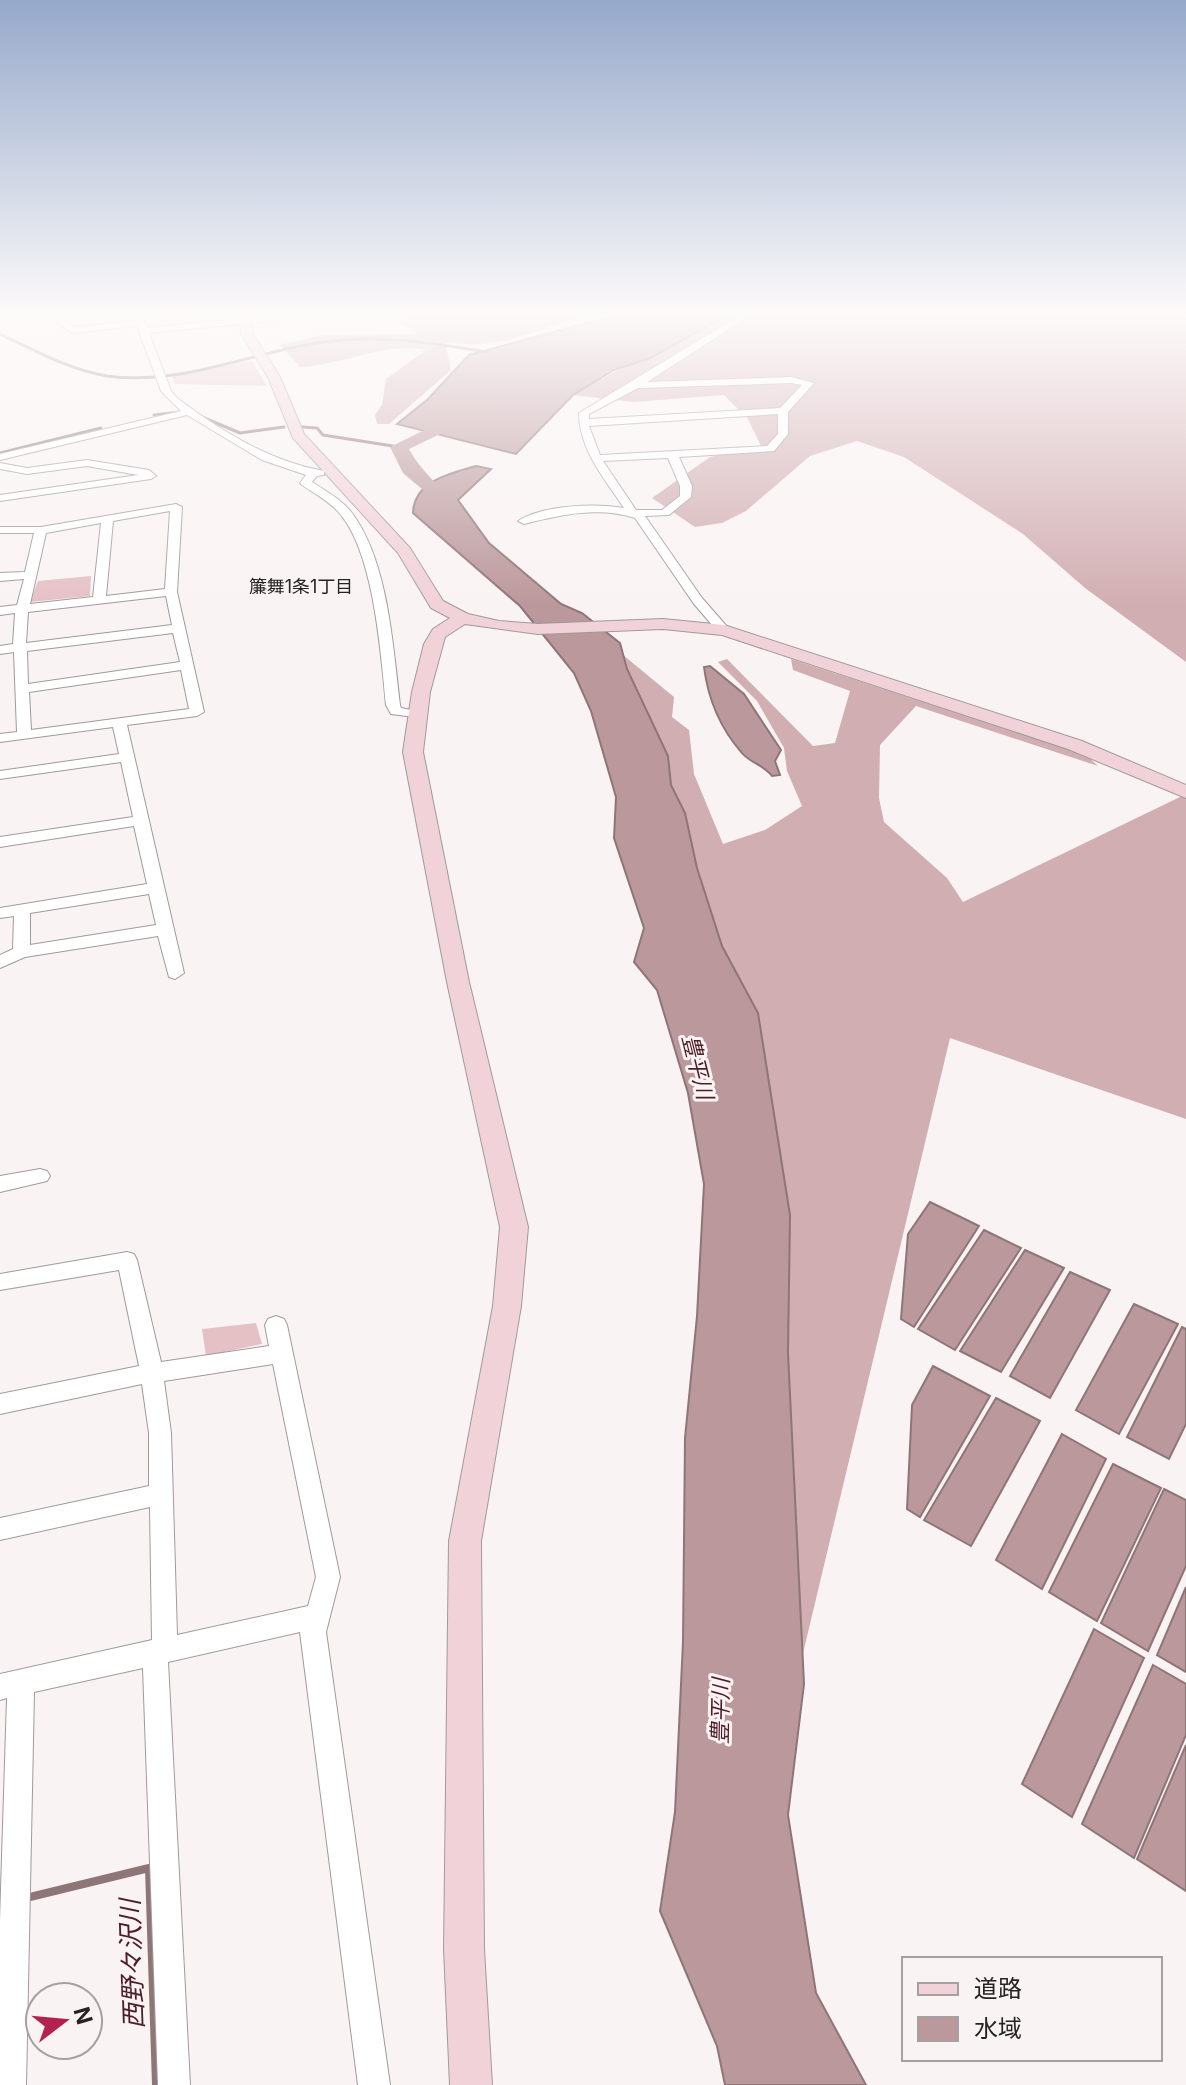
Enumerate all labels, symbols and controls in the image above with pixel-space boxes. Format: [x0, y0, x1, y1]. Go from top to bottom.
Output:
district label: 簾舞1条1丁目 [249, 576, 353, 597]
water label: 豊平川 [677, 1032, 719, 1104]
water label: 豊平川 [706, 1676, 734, 1744]
water label: 西野々沢川 [114, 1896, 149, 2030]
legend [902, 1957, 1162, 2061]
text: 道路 [974, 1974, 1022, 2003]
north arrow [24, 1981, 104, 2061]
text: N [68, 2004, 98, 2027]
text: 水域 [974, 2014, 1022, 2043]

